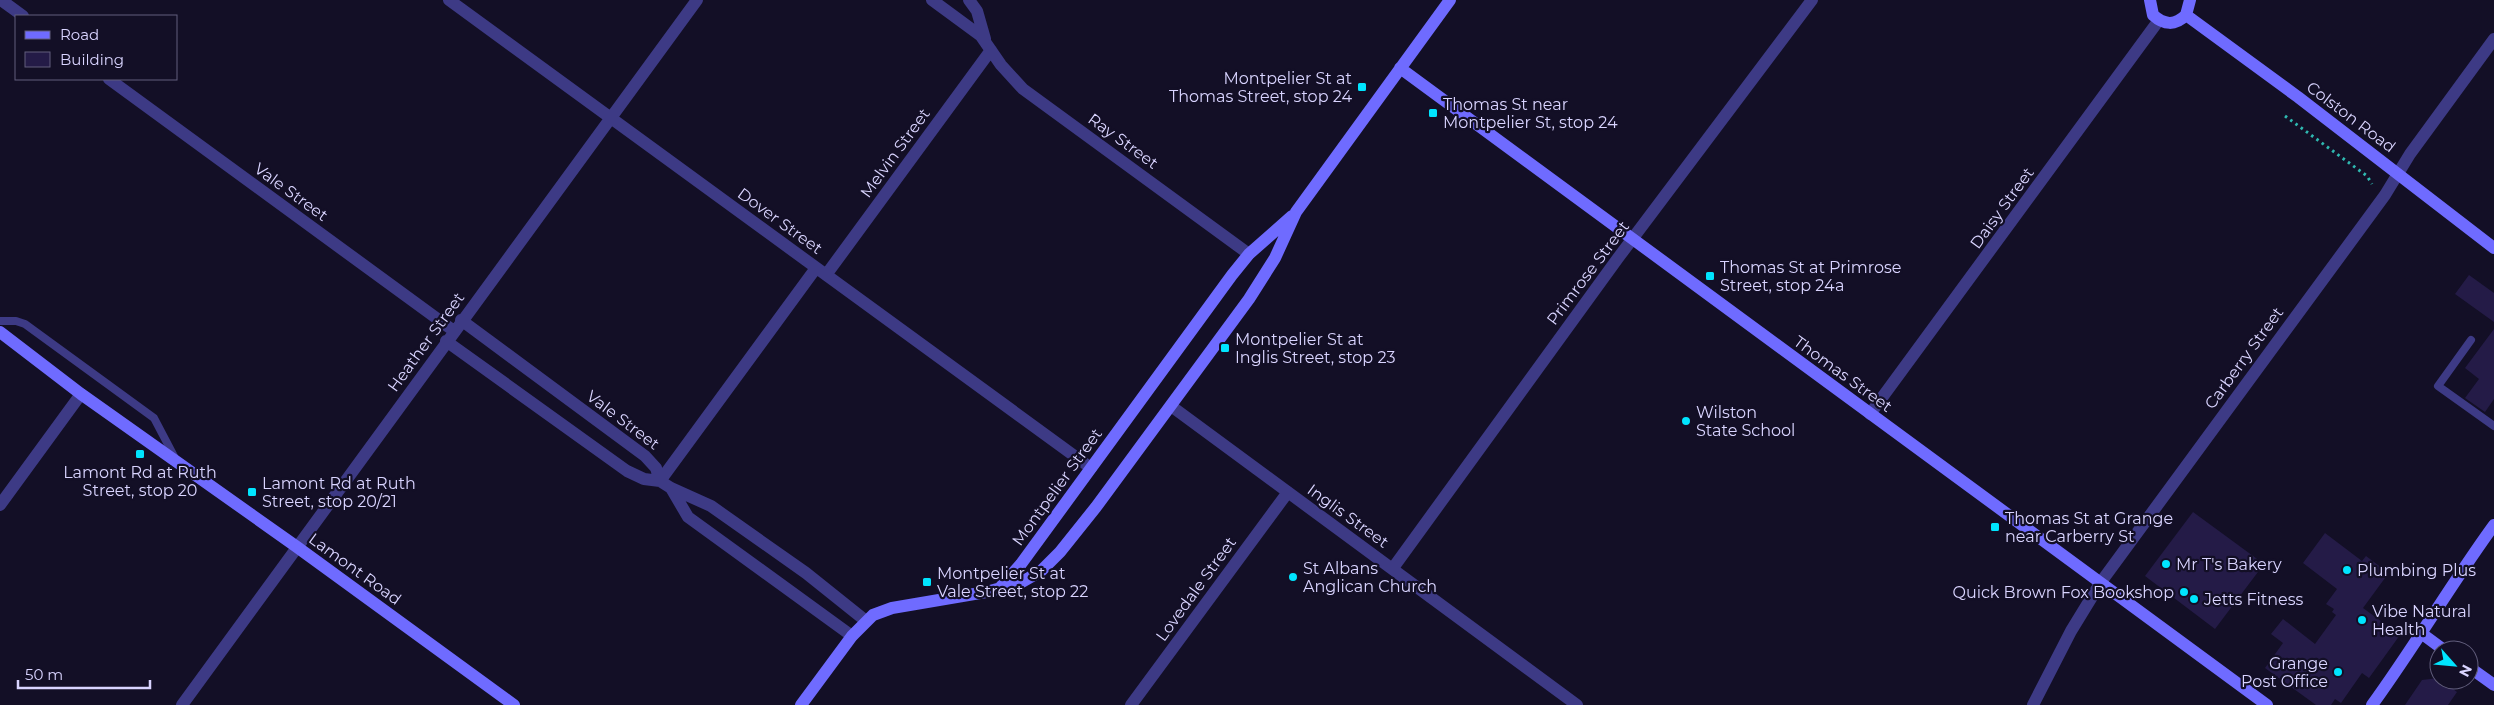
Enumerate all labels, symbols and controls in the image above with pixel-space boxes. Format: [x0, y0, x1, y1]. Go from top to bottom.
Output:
legend [15, 15, 178, 80]
text: Road [60, 25, 99, 44]
text: Building [60, 50, 124, 69]
place label: Montpelier St at Thomas Street, stop 24 [1169, 69, 1352, 106]
street label: Colston Road [2303, 77, 2399, 157]
marker: Montpelier St at Thomas Street, stop 24 [1356, 81, 1368, 93]
place label: Thomas St near Montpelier St, stop 24 [1443, 95, 1618, 132]
street label: Melvin Street [856, 104, 934, 201]
marker: Thomas St near Montpelier St, stop 24 [1427, 107, 1439, 119]
street label: Ray Street [1084, 109, 1162, 173]
street label: Vale Street [251, 159, 332, 225]
street label: Daisy Street [1966, 163, 2038, 252]
street label: Dover Street [734, 184, 826, 258]
street label: Primrose Street [1543, 217, 1633, 329]
place label: Thomas St at Primrose Street, stop 24a [1720, 258, 1902, 295]
marker: Thomas St at Primrose Street, stop 24a [1704, 270, 1716, 282]
street label: Heather Street [384, 288, 469, 395]
street label: Carberry Street [2201, 303, 2288, 413]
place label: Montpelier St at Inglis Street, stop 23 [1235, 330, 1396, 367]
street label: Thomas Street [1790, 332, 1896, 416]
marker: Montpelier St at Inglis Street, stop 23 [1219, 342, 1231, 354]
street label: Vale Street [583, 386, 664, 454]
place label: Wilston State School [1696, 403, 1795, 440]
marker: Wilston State School [1680, 415, 1692, 427]
street label: Montpelier Street [1008, 424, 1106, 549]
marker: Lamont Rd at Ruth Street, stop 20 [134, 448, 146, 460]
place label: Lamont Rd at Ruth Street, stop 20 [63, 463, 217, 500]
place label: Lamont Rd at Ruth Street, stop 20/21 [262, 474, 416, 511]
street label: Inglis Street [1304, 480, 1393, 552]
marker: Lamont Rd at Ruth Street, stop 20/21 [246, 486, 258, 498]
place label: Thomas St at Grange near Carberry St [2005, 509, 2173, 546]
marker: Thomas St at Grange near Carberry St [1989, 521, 2001, 533]
street label: Lamont Road [305, 529, 405, 609]
street label: Lovedale Street [1152, 533, 1240, 645]
place label: Mr T's Bakery [2176, 555, 2282, 574]
marker: Mr T's Bakery [2160, 558, 2172, 570]
place label: St Albans Anglican Church [1303, 559, 1437, 596]
place label: Plumbing Plus [2357, 561, 2476, 580]
place label: Montpelier St at Vale Street, stop 22 [937, 564, 1088, 601]
marker: Plumbing Plus [2341, 564, 2353, 576]
marker: St Albans Anglican Church [1287, 571, 1299, 583]
marker: Montpelier St at Vale Street, stop 22 [921, 576, 933, 588]
place label: Quick Brown Fox Bookshop [1952, 583, 2174, 602]
marker: Quick Brown Fox Bookshop [2178, 586, 2190, 598]
place label: Jetts Fitness [2203, 590, 2304, 609]
marker: Jetts Fitness [2188, 593, 2200, 605]
place label: Vibe Natural Health [2372, 602, 2471, 639]
marker: Vibe Natural Health [2356, 614, 2368, 626]
north arrow [2429, 640, 2479, 690]
place label: Grange Post Office [2241, 654, 2328, 691]
scale bar [18, 658, 150, 690]
text: N [2455, 662, 2476, 680]
text: 50 m [25, 665, 63, 684]
marker: Grange Post Office [2332, 666, 2344, 678]

